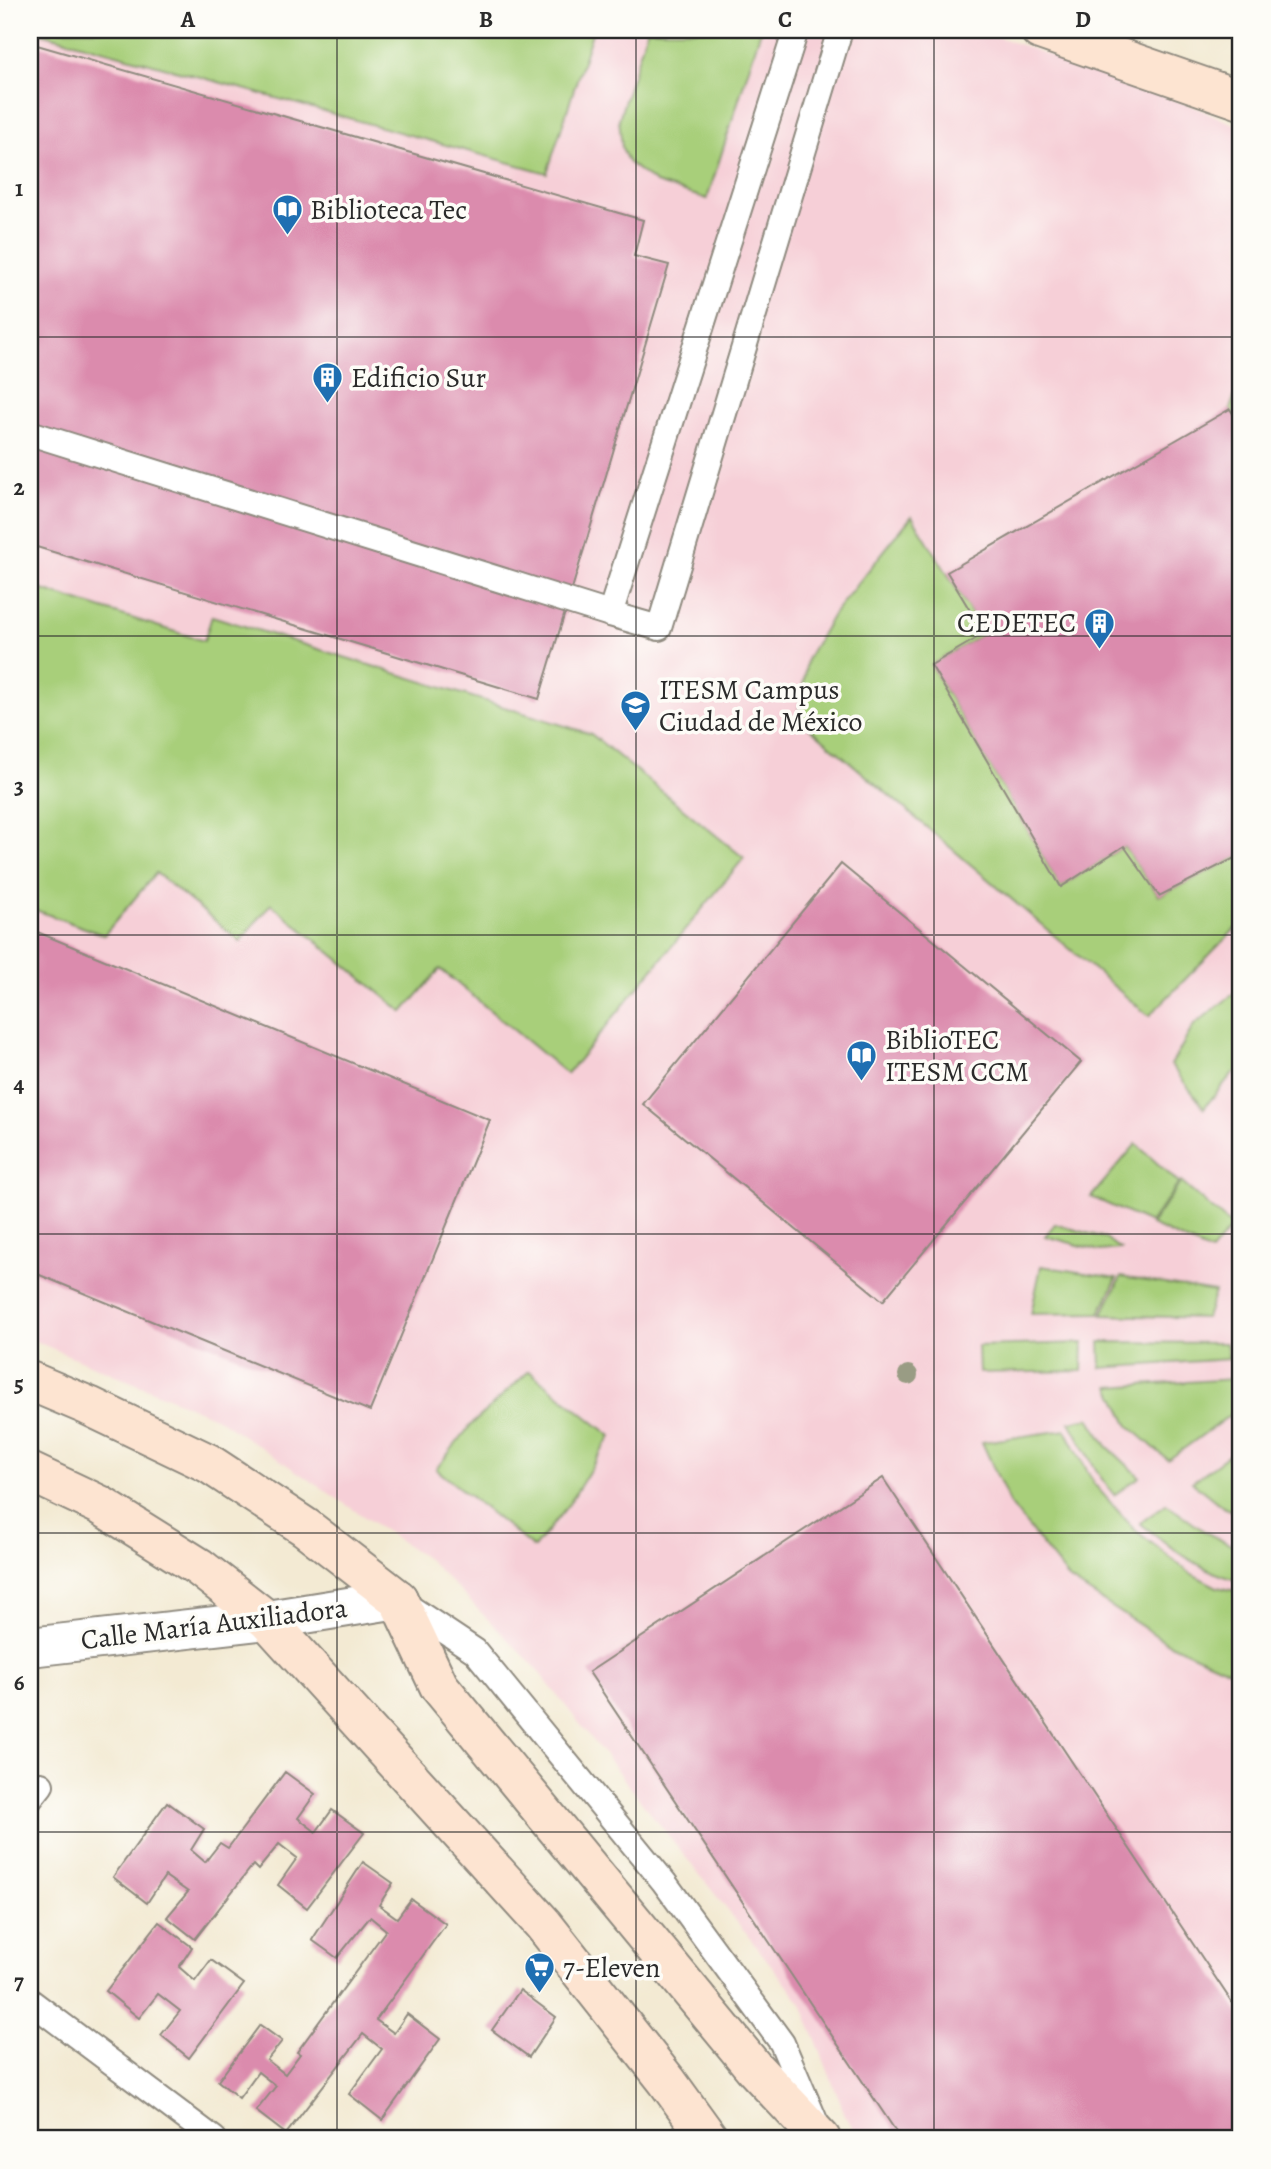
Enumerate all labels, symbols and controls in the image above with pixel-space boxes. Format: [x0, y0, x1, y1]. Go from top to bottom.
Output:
text: A [180, 4, 196, 35]
text: B [479, 4, 493, 35]
text: C [778, 4, 792, 35]
text: D [1075, 4, 1091, 35]
text: 1 [15, 173, 23, 204]
place label: Biblioteca Tec [310, 191, 467, 229]
library icon: Biblioteca Tec [270, 193, 304, 237]
place label: Edificio Sur [351, 359, 486, 397]
building icon: Edificio Sur [311, 361, 345, 405]
text: 2 [13, 472, 25, 503]
place label: CEDETEC [957, 604, 1076, 642]
building icon: CEDETEC [1082, 606, 1116, 650]
place label: ITESM Campus Ciudad de México [659, 671, 863, 741]
school or university icon: ITESM Campus Ciudad de México [619, 689, 653, 733]
text: 3 [14, 771, 24, 802]
place label: BiblioTEC ITESM CCM [885, 1021, 1029, 1091]
library icon: BiblioTEC ITESM CCM [845, 1039, 879, 1083]
text: 4 [14, 1069, 25, 1100]
text: 5 [14, 1368, 24, 1399]
street label: Calle María Auxiliadora [78, 1589, 350, 1659]
text: 6 [14, 1667, 25, 1698]
place label: 7-Eleven [563, 1949, 660, 1987]
supermarket icon: 7-Eleven [523, 1951, 557, 1995]
text: 7 [14, 1966, 24, 1997]

